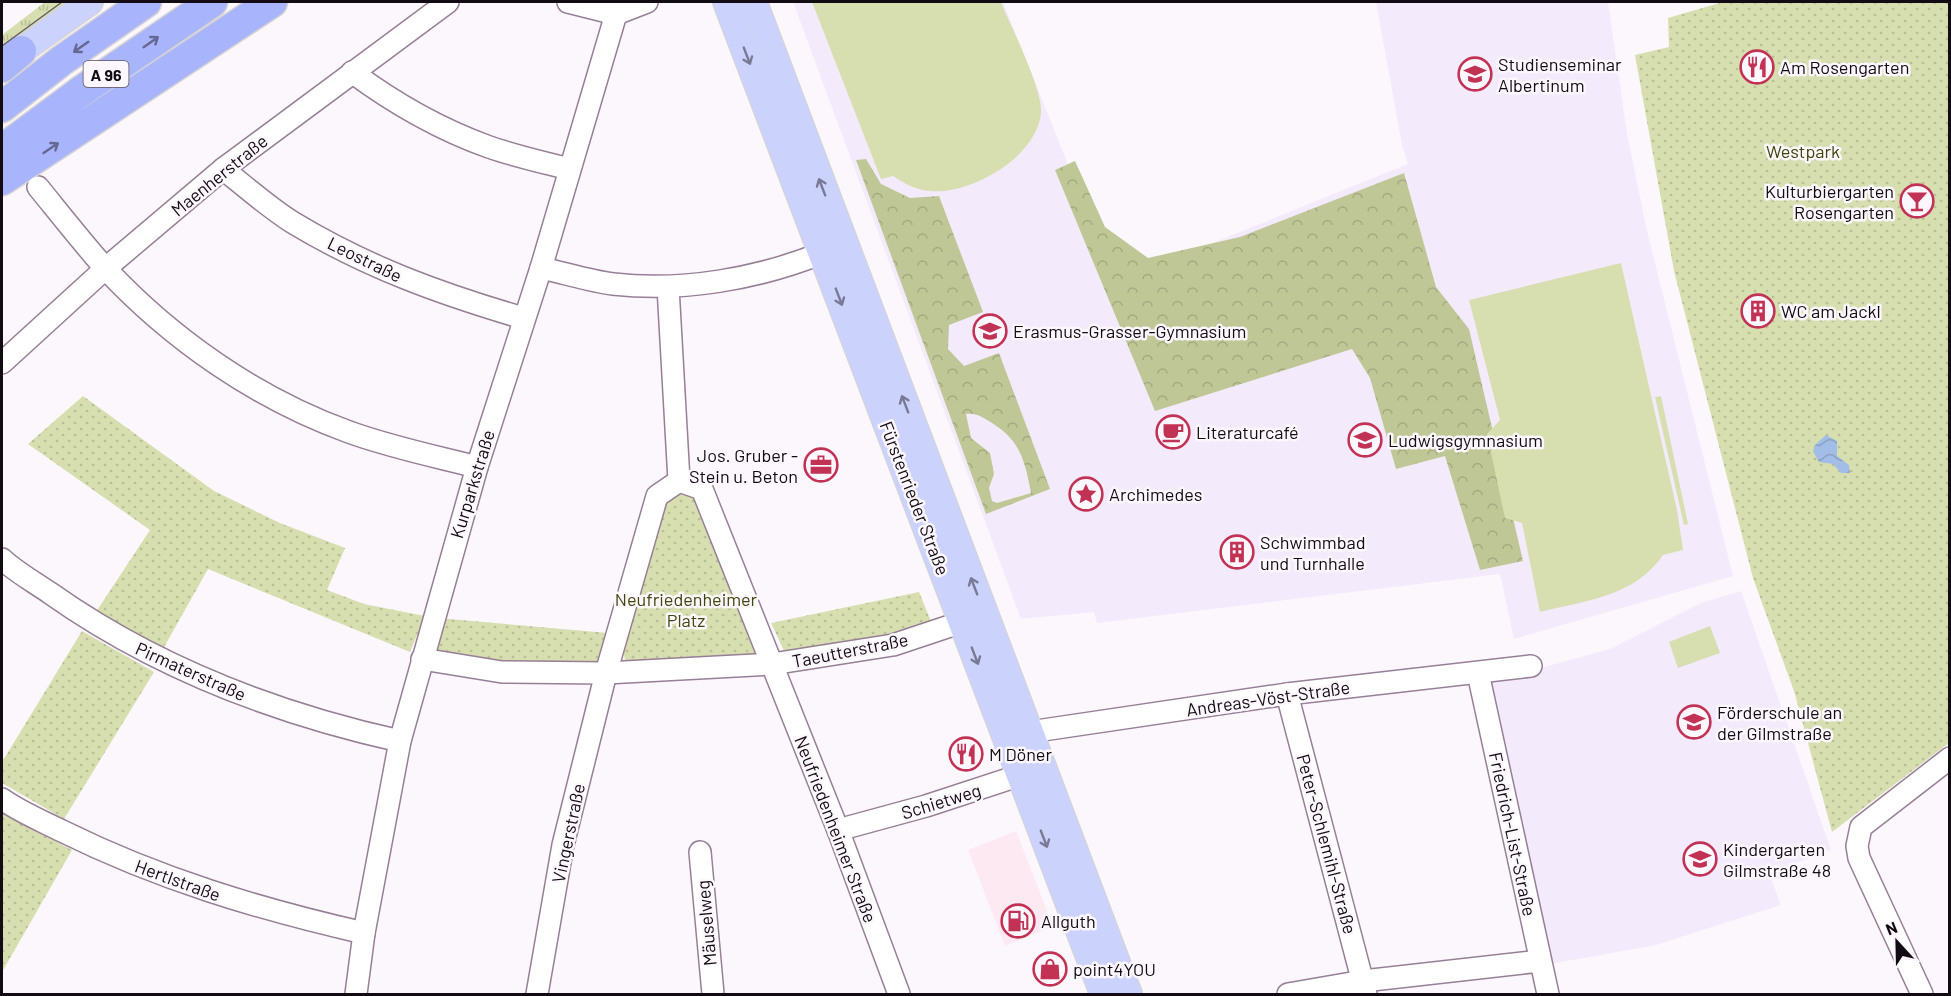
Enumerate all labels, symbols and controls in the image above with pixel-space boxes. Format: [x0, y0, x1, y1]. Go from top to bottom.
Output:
one-way arrow [143, 36, 159, 48]
one-way arrow [74, 41, 90, 53]
one-way arrow [742, 46, 753, 65]
restaurant icon: Am Rosengarten [1739, 49, 1775, 85]
place label: Studienseminar Albertinum [1498, 53, 1622, 96]
school or university icon: Studienseminar Albertinum [1457, 56, 1493, 92]
place label: Am Rosengarten [1780, 56, 1909, 78]
road number: A 96 [84, 61, 128, 87]
street label: Maenherstraße [166, 129, 272, 221]
park label: Westpark [1766, 140, 1840, 162]
one-way arrow [42, 142, 59, 154]
one-way arrow [816, 178, 827, 197]
place label: Kulturbiergarten Rosengarten [1765, 180, 1894, 223]
bar icon: Kulturbiergarten Rosengarten [1899, 183, 1935, 219]
street label: Leostraße [324, 232, 406, 286]
one-way arrow [834, 288, 845, 306]
building icon: WC am Jackl [1740, 293, 1776, 329]
place label: WC am Jackl [1781, 300, 1881, 322]
school or university icon: Erasmus-Grasser-Gymnasium [972, 313, 1008, 349]
place label: Erasmus-Grasser-Gymnasium [1013, 320, 1246, 342]
one-way arrow [898, 395, 909, 414]
cafe icon: Literaturcafé [1155, 414, 1191, 450]
street label: Fürstenrieder Straße [876, 418, 954, 578]
place label: Literaturcafé [1196, 421, 1299, 443]
school or university icon: Ludwigsgymnasium [1347, 422, 1383, 458]
street label: Kurparkstraße [445, 427, 499, 541]
place label: Ludwigsgymnasium [1388, 429, 1543, 451]
place label: Jos. Gruber - Stein u. Beton [689, 444, 798, 487]
office icon: Jos. Gruber - Stein u. Beton [803, 447, 839, 483]
place icon: Archimedes [1068, 476, 1104, 512]
place label: Archimedes [1109, 483, 1202, 505]
place label: Schwimmbad und Turnhalle [1260, 531, 1366, 574]
building icon: Schwimmbad und Turnhalle [1219, 534, 1255, 570]
one-way arrow [967, 578, 978, 596]
park label: Neufriedenheimer Platz [615, 588, 758, 631]
street label: Taeutterstraße [790, 628, 910, 672]
street label: Pirmaterstraße [132, 637, 250, 705]
one-way arrow [970, 647, 981, 665]
street label: Andreas-Vöst-Straße [1185, 676, 1351, 720]
place label: Förderschule an der Gilmstraße [1717, 701, 1842, 744]
school or university icon: Förderschule an der Gilmstraße [1676, 704, 1712, 740]
street label: Neufriedenheimer Straße [790, 732, 882, 926]
restaurant icon: M Döner [948, 736, 984, 772]
place label: M Döner [989, 743, 1052, 765]
street label: Friedrich-List-Straße [1485, 750, 1541, 918]
street label: Peter-Schlemihl-Straße [1292, 752, 1362, 936]
street label: Schietweg [899, 778, 983, 824]
street label: Vingerstraße [547, 781, 589, 885]
one-way arrow [1039, 829, 1050, 848]
place label: Kindergarten Gilmstraße 48 [1723, 838, 1831, 881]
school or university icon: Kindergarten Gilmstraße 48 [1682, 841, 1718, 877]
street label: Hertlstraße [132, 854, 224, 906]
street label: Mäuselweg [691, 879, 721, 967]
fuel station icon: Allguth [1000, 903, 1036, 939]
place label: Allguth [1041, 910, 1096, 932]
north arrow [1867, 912, 1927, 972]
text: N [1883, 917, 1900, 938]
shop icon: point4YOU [1032, 951, 1068, 987]
place label: point4YOU [1073, 958, 1156, 980]

